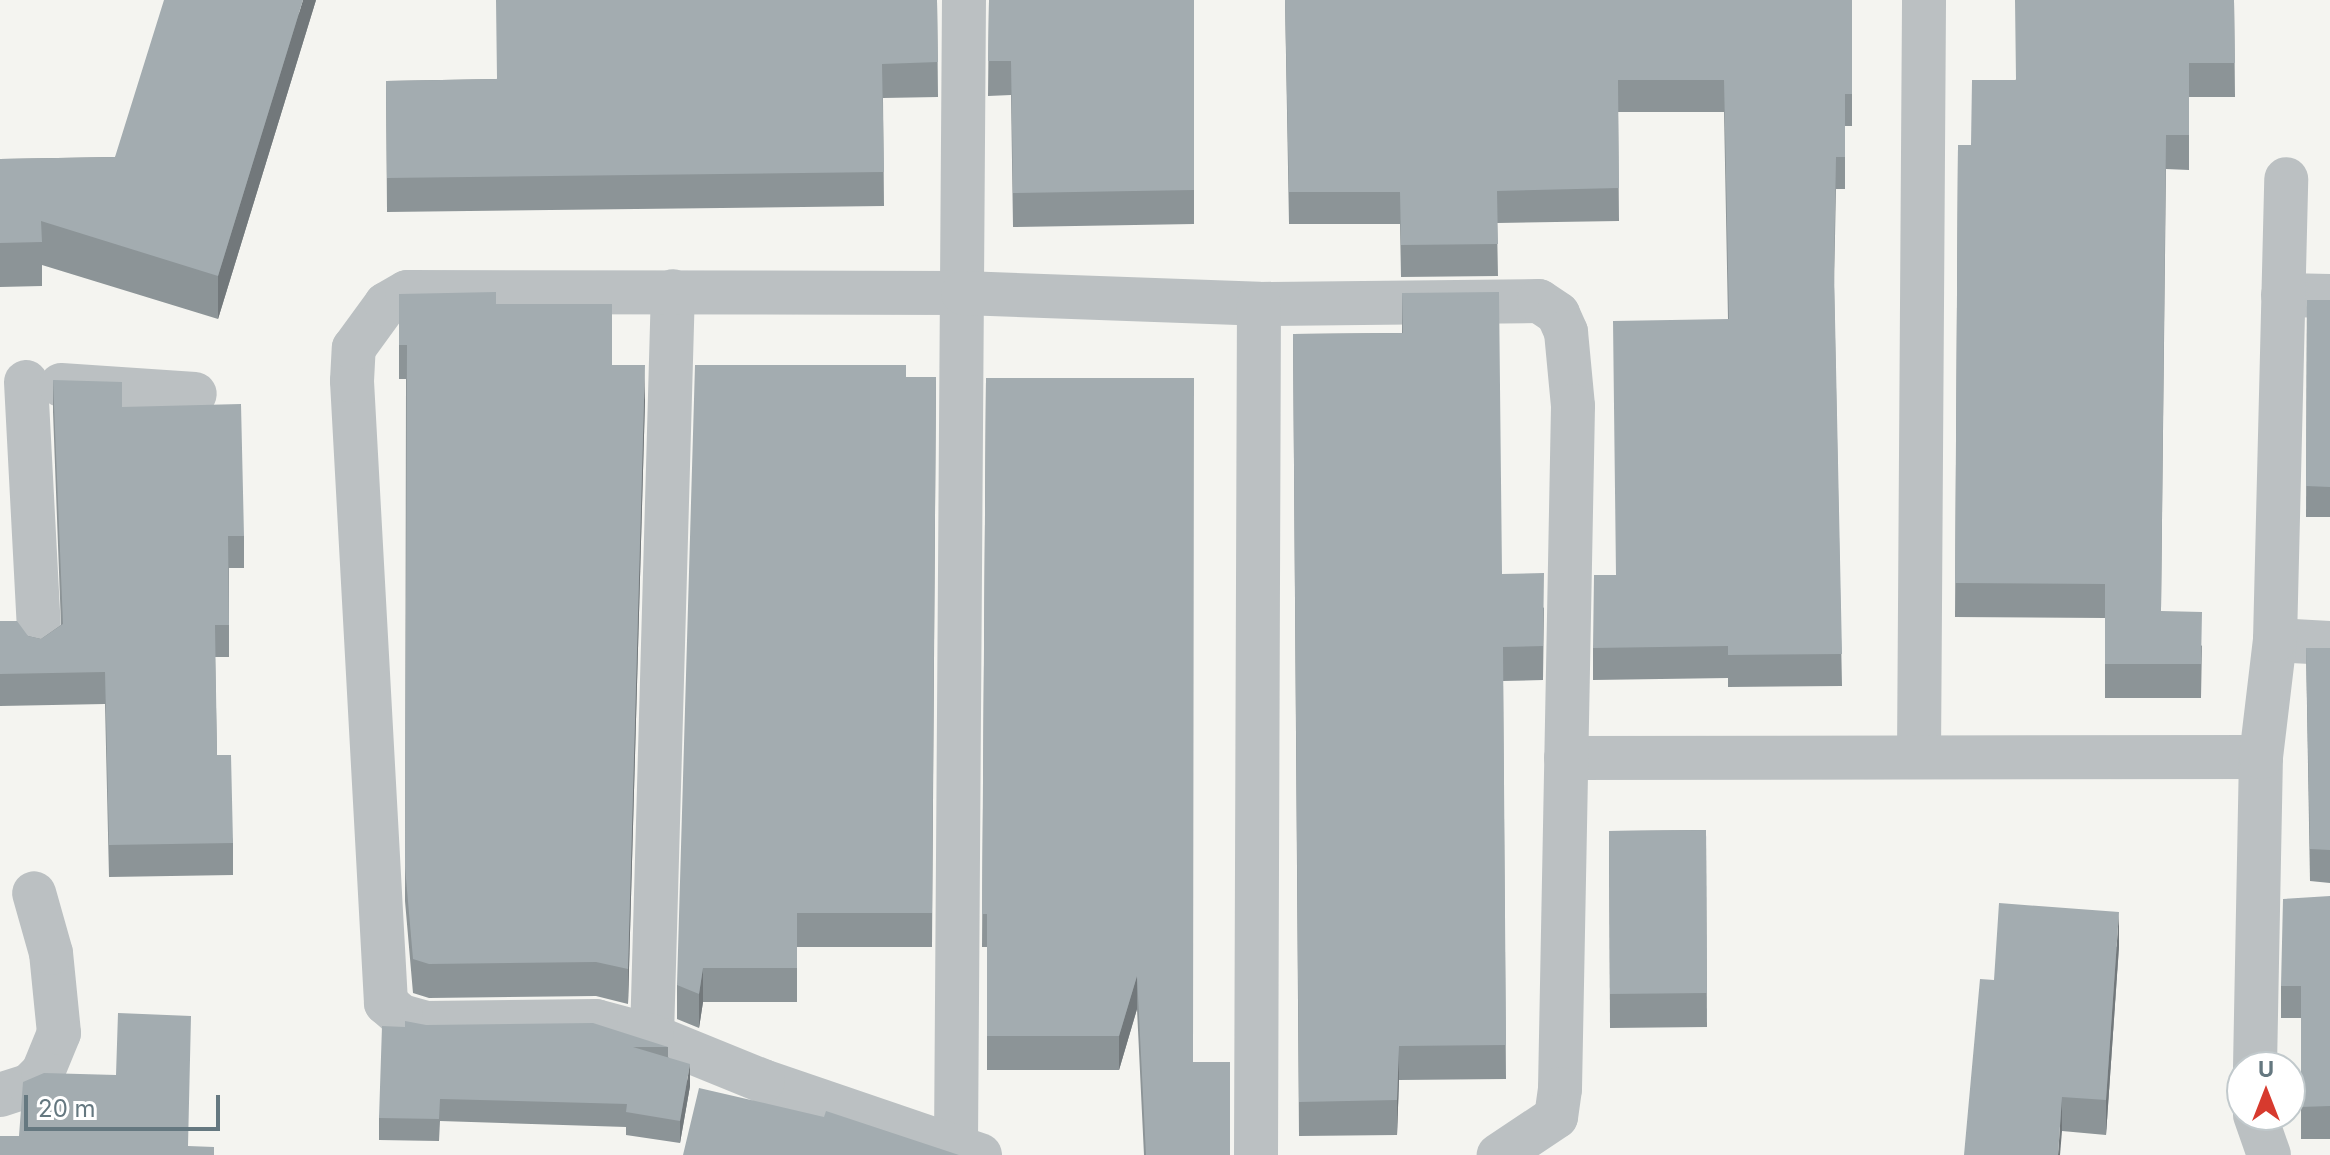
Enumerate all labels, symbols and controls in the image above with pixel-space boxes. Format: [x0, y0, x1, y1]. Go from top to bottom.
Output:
north arrow [2226, 1051, 2306, 1131]
text: U [2258, 1056, 2274, 1082]
scale bar [28, 1079, 224, 1129]
text: 20 m [38, 1094, 96, 1123]

